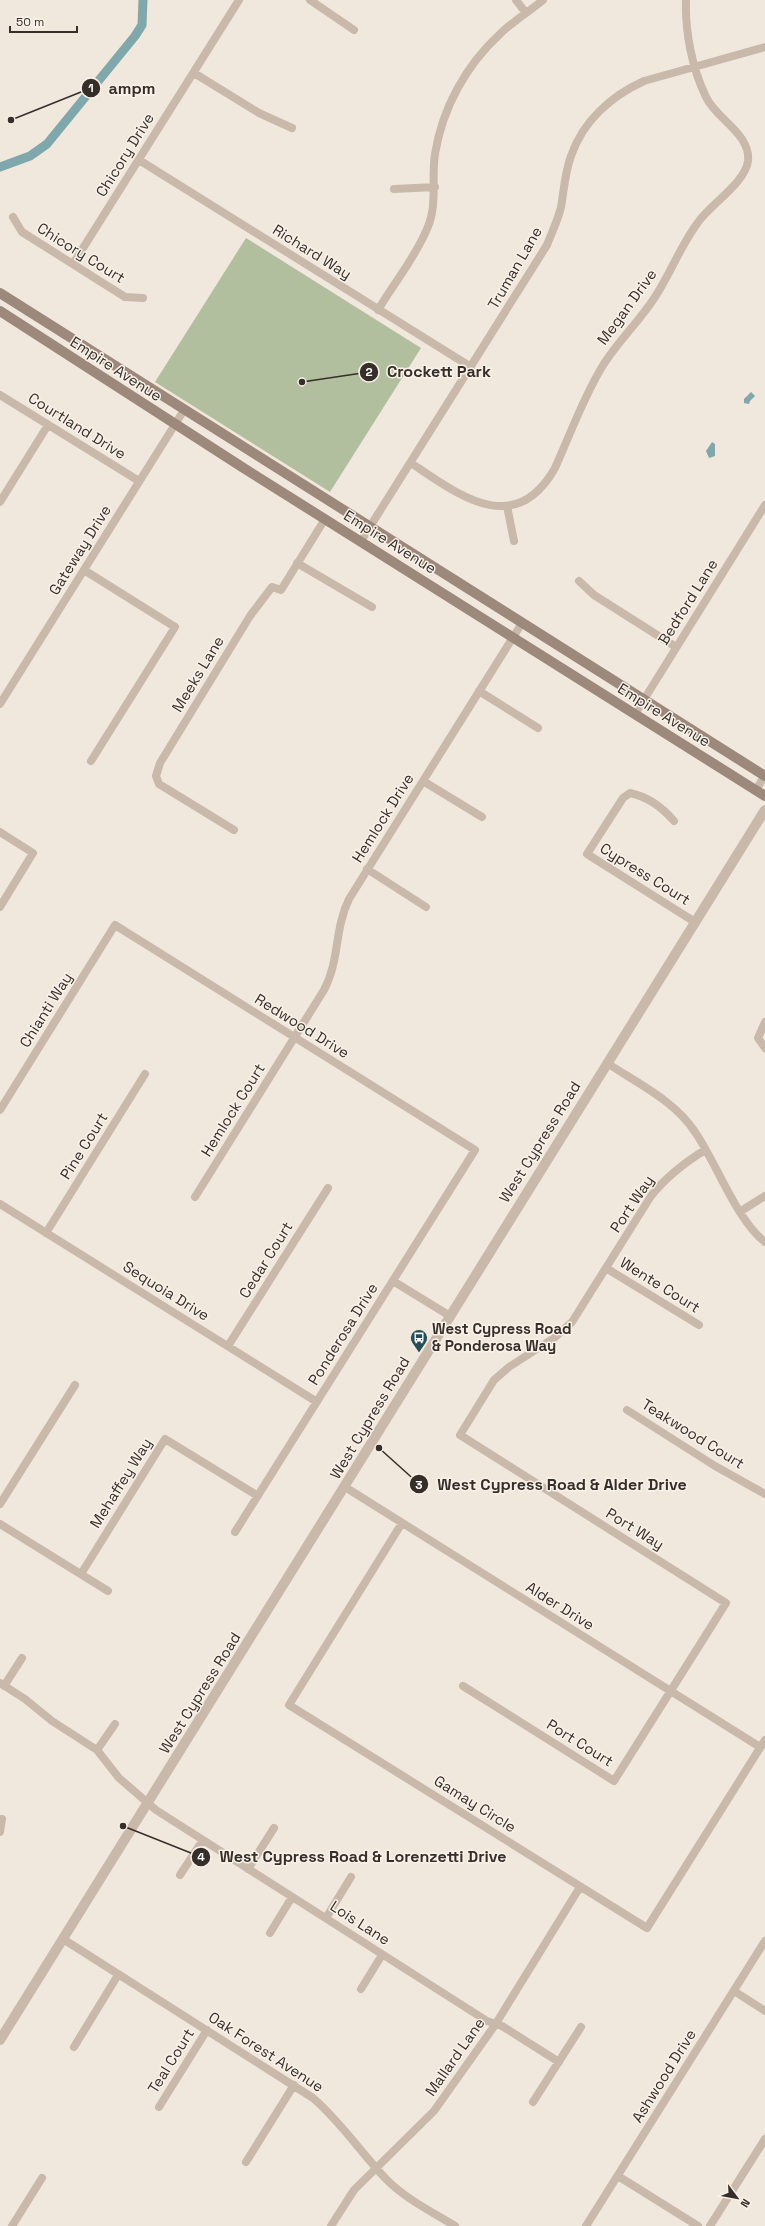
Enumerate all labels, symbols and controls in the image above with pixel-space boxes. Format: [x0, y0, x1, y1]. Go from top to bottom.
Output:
scale bar [10, 8, 77, 34]
text: 50 m [16, 14, 44, 30]
callout: ampm [81, 74, 164, 102]
text: ampm [109, 78, 155, 99]
text: 1 [88, 80, 94, 96]
street label: Chicory Drive [91, 109, 158, 200]
street label: Chicory Court [34, 218, 129, 287]
street label: Richard Way [269, 220, 355, 283]
street label: Truman Lane [483, 223, 546, 312]
street label: Megan Drive [593, 265, 661, 348]
street label: Empire Avenue [67, 332, 166, 405]
callout: Crockett Park [359, 358, 499, 386]
text: Crockett Park [387, 361, 491, 382]
text: 2 [365, 364, 373, 380]
street label: Courtland Drive [25, 388, 130, 463]
street label: Gateway Drive [44, 501, 115, 598]
street label: Empire Avenue [340, 506, 440, 578]
street label: Bedford Lane [654, 555, 722, 648]
street label: Meeks Lane [167, 632, 228, 715]
street label: Empire Avenue [614, 679, 714, 751]
street label: Hemlock Drive [348, 770, 418, 866]
street label: Cypress Court [597, 838, 694, 909]
street label: Chianti Way [15, 969, 76, 1051]
street label: Redwood Drive [251, 989, 353, 1062]
street label: Hemlock Court [196, 1060, 269, 1160]
street label: West Cypress Road [495, 1078, 585, 1206]
street label: Pine Court [56, 1109, 112, 1183]
street label: Port Way [606, 1171, 658, 1236]
street label: Cedar Court [234, 1218, 297, 1302]
street label: Wente Court [617, 1252, 704, 1317]
street label: Sequoia Drive [120, 1256, 213, 1325]
street label: Ponderosa Drive [304, 1279, 382, 1388]
place label: West Cypress Road & Ponderosa Way [432, 1319, 571, 1355]
bus stop icon: West Cypress Road & Ponderosa Way [409, 1328, 429, 1353]
street label: West Cypress Road [326, 1353, 414, 1482]
street label: Teakwood Court [638, 1394, 748, 1473]
street label: Mehaffey Way [85, 1434, 156, 1531]
callout: West Cypress Road & Alder Drive [409, 1470, 695, 1498]
text: West Cypress Road & Alder Drive [437, 1474, 687, 1495]
text: 3 [415, 1477, 423, 1493]
street label: Port Way [603, 1503, 668, 1554]
street label: Alder Drive [523, 1577, 598, 1634]
street label: West Cypress Road [155, 1629, 245, 1757]
street label: Port Court [543, 1715, 617, 1771]
street label: Gamay Circle [431, 1771, 520, 1836]
callout: West Cypress Road & Lorenzetti Drive [191, 1843, 515, 1871]
text: West Cypress Road & Lorenzetti Drive [219, 1846, 507, 1867]
text: 4 [197, 1849, 205, 1865]
street label: Lois Lane [327, 1896, 394, 1949]
street label: Oak Forest Avenue [205, 2007, 327, 2096]
street label: Mallard Lane [421, 2014, 489, 2100]
street label: Teal Court [143, 2025, 198, 2097]
street label: Ashwood Drive [627, 2026, 700, 2126]
north arrow [717, 2178, 757, 2218]
text: N [738, 2196, 753, 2210]

